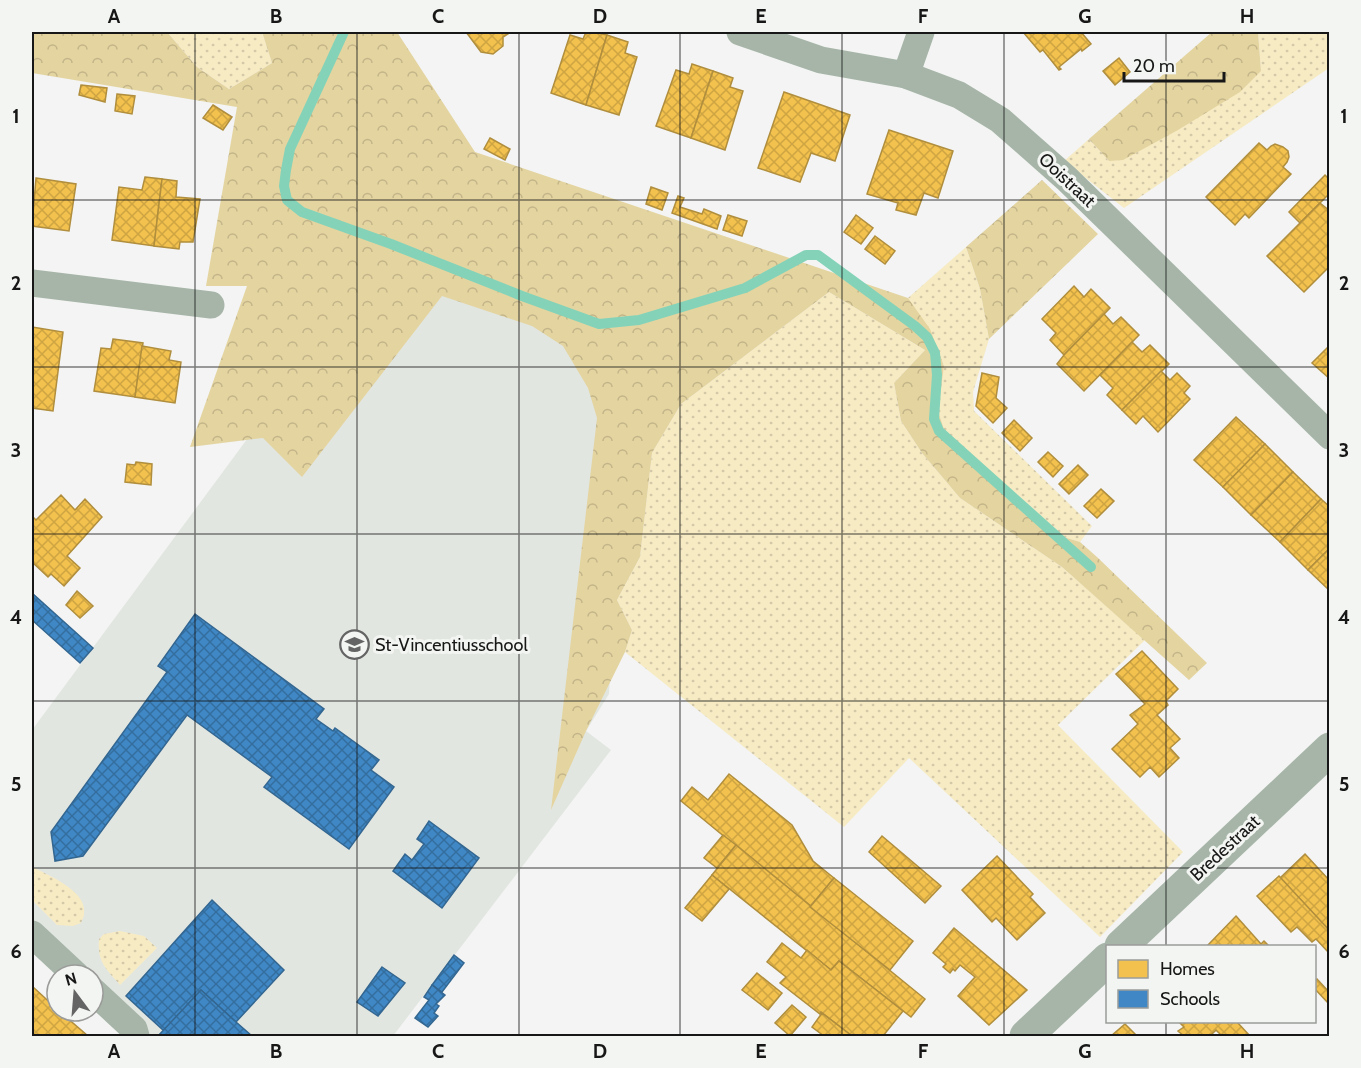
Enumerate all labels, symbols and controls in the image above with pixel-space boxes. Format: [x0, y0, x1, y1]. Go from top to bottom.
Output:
text: A [108, 4, 121, 28]
text: B [270, 4, 282, 28]
text: C [432, 4, 444, 28]
text: D [593, 4, 607, 28]
text: E [755, 4, 767, 28]
text: F [918, 4, 929, 28]
text: G [1078, 4, 1092, 28]
text: H [1240, 4, 1254, 28]
scale bar [1124, 45, 1224, 83]
text: 20 m [1133, 55, 1175, 77]
text: 1 [12, 104, 20, 128]
text: 1 [1340, 104, 1348, 128]
street label: Ooistraat [1034, 148, 1100, 212]
text: 2 [11, 271, 21, 295]
text: 2 [1339, 271, 1349, 295]
text: 3 [11, 438, 21, 462]
text: 3 [1339, 438, 1349, 462]
text: 4 [10, 605, 22, 629]
text: 4 [1338, 605, 1350, 629]
school or university icon: St-Vincentiusschool [338, 629, 370, 661]
place label: St-Vincentiusschool [375, 634, 528, 656]
text: 5 [11, 772, 21, 796]
text: 5 [1339, 772, 1349, 796]
street label: Bredestraat [1186, 810, 1264, 886]
text: 6 [10, 939, 22, 963]
text: 6 [1338, 939, 1350, 963]
legend [1106, 945, 1316, 1023]
text: Homes [1160, 958, 1215, 980]
north arrow [45, 963, 105, 1023]
text: N [63, 968, 79, 990]
text: Schools [1160, 988, 1220, 1010]
text: A [108, 1039, 121, 1063]
text: B [270, 1039, 282, 1063]
text: C [432, 1039, 444, 1063]
text: D [593, 1039, 607, 1063]
text: E [755, 1039, 767, 1063]
text: F [918, 1039, 929, 1063]
text: G [1078, 1039, 1092, 1063]
text: H [1240, 1039, 1254, 1063]

